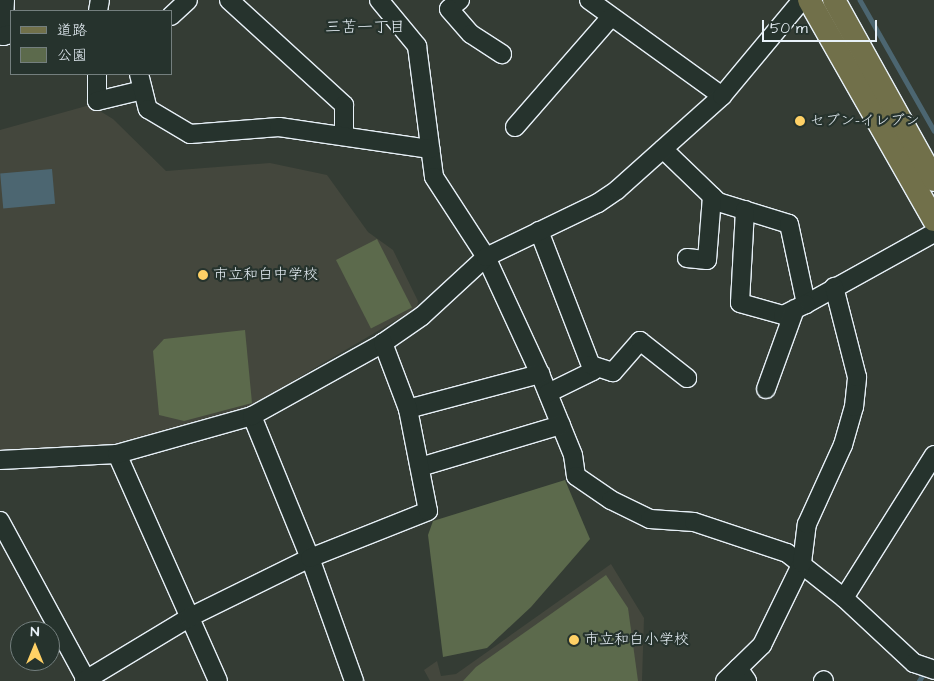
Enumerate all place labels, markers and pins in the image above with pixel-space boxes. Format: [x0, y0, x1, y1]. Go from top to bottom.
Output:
place label: セブン-イレブン [810, 112, 920, 130]
marker: セブン-イレブン [794, 115, 806, 127]
place label: 市立和白中学校 [213, 266, 318, 284]
marker: 市立和白中学校 [197, 269, 209, 281]
place label: 市立和白小学校 [584, 631, 689, 649]
marker: 市立和白小学校 [568, 634, 580, 646]

